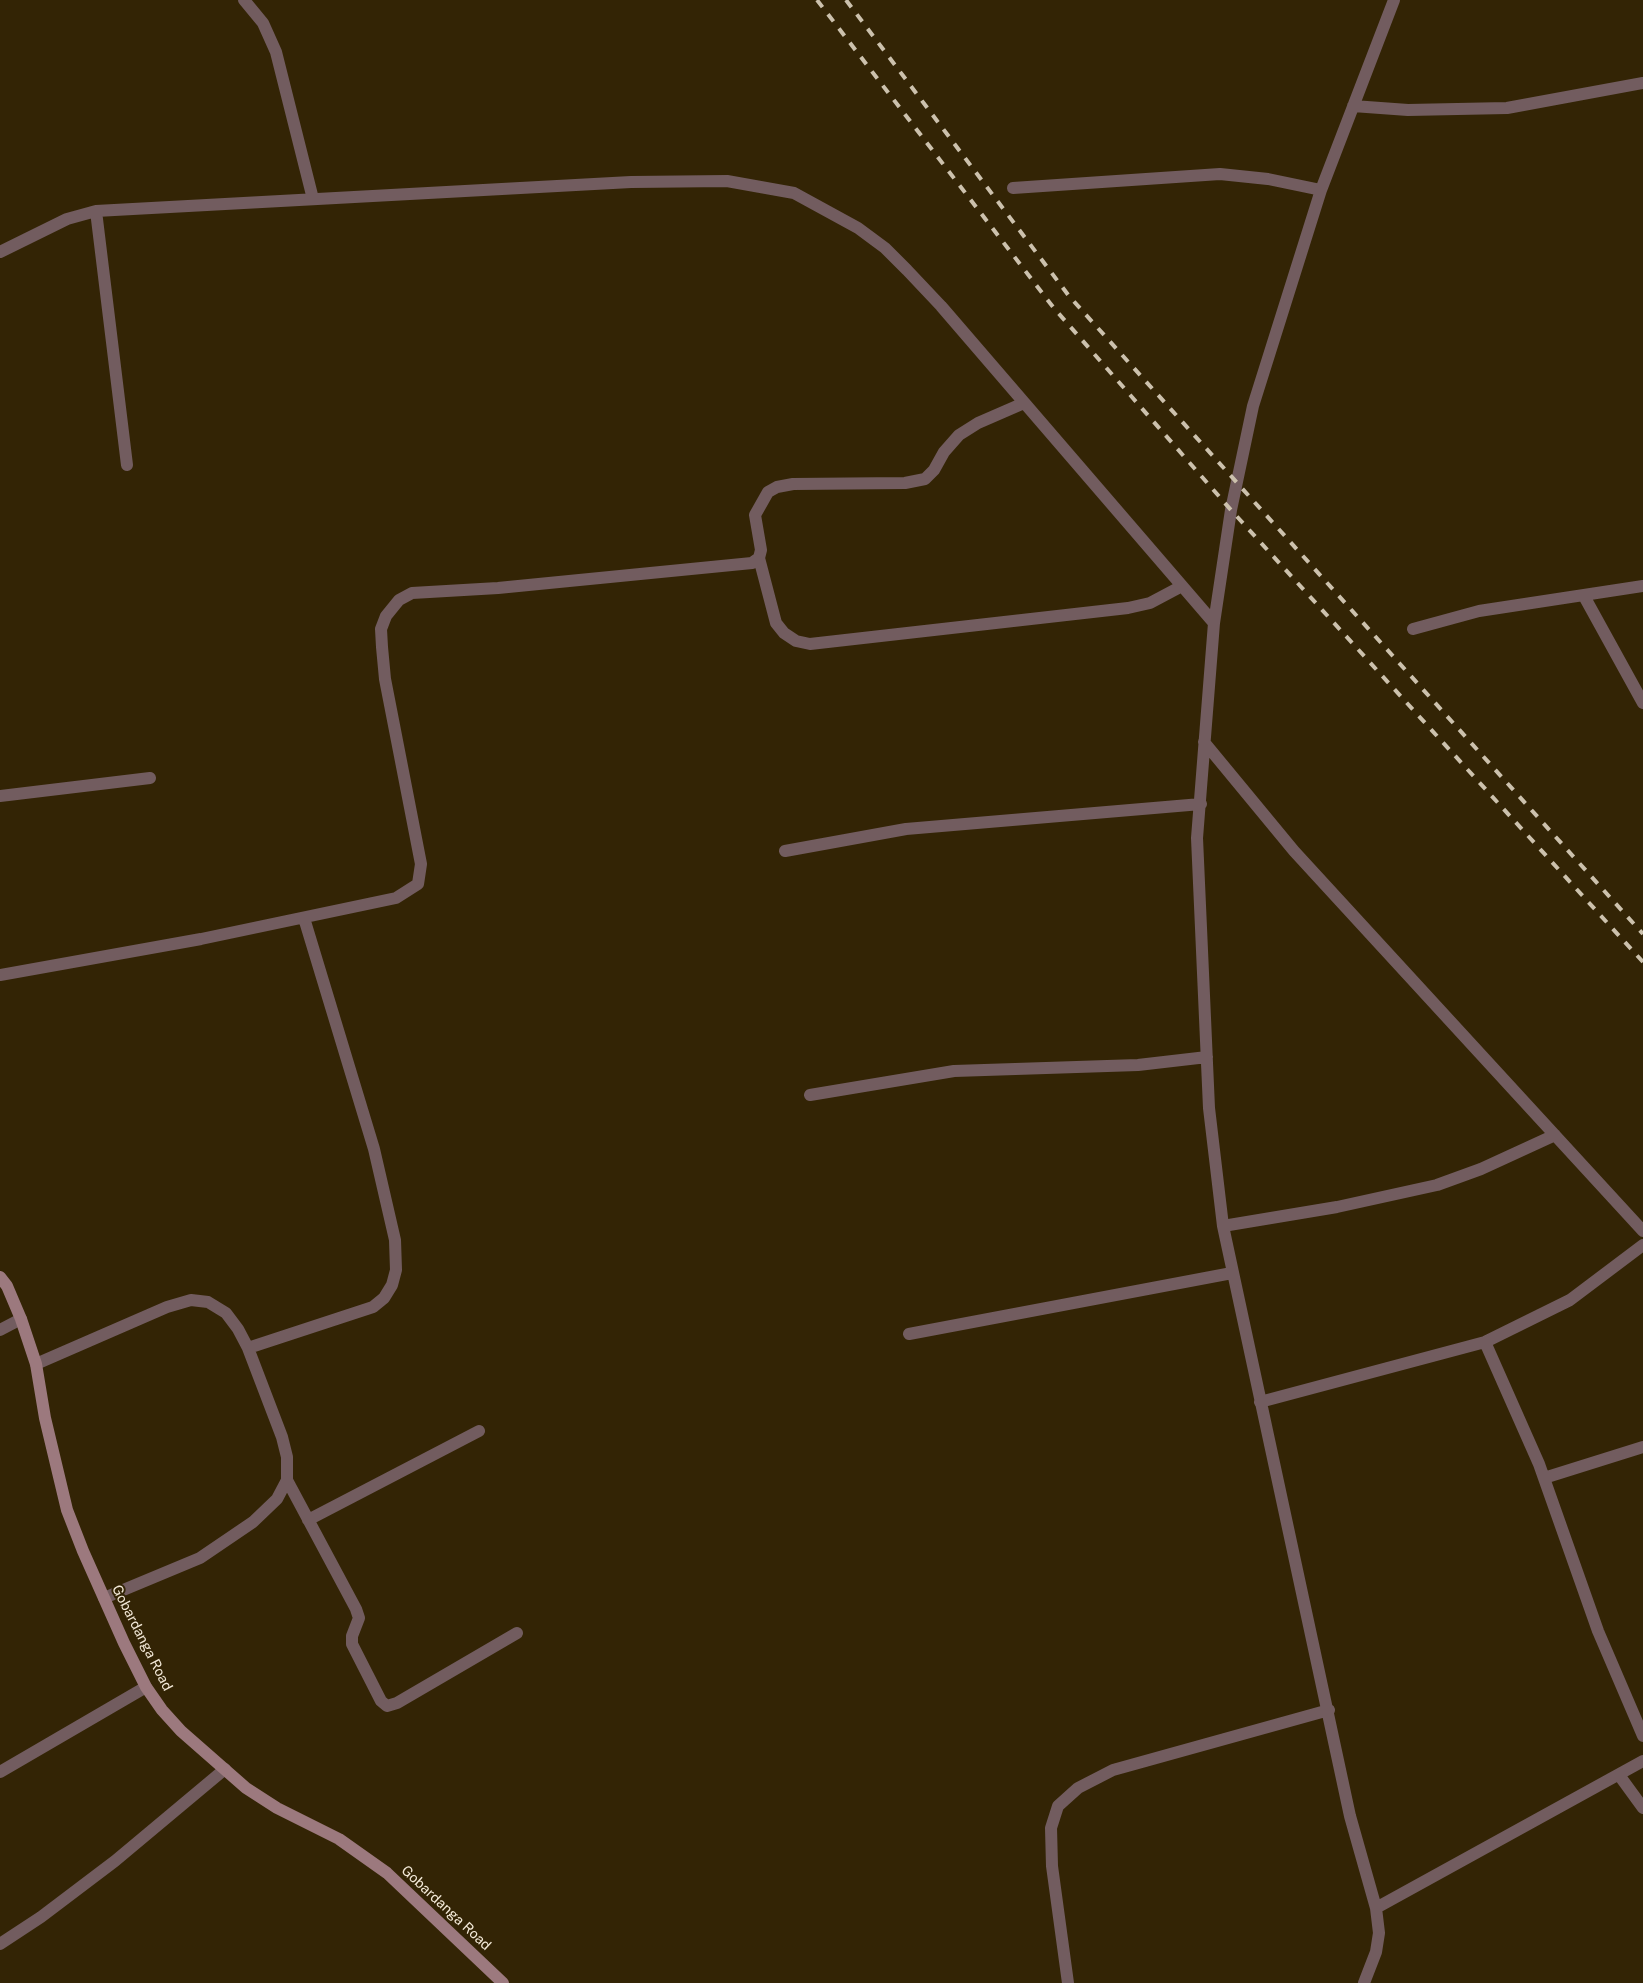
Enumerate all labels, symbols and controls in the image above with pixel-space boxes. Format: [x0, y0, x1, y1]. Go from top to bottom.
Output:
street label: Gobardanga Road [108, 1582, 176, 1694]
street label: Gobardanga Road [398, 1862, 494, 1954]

